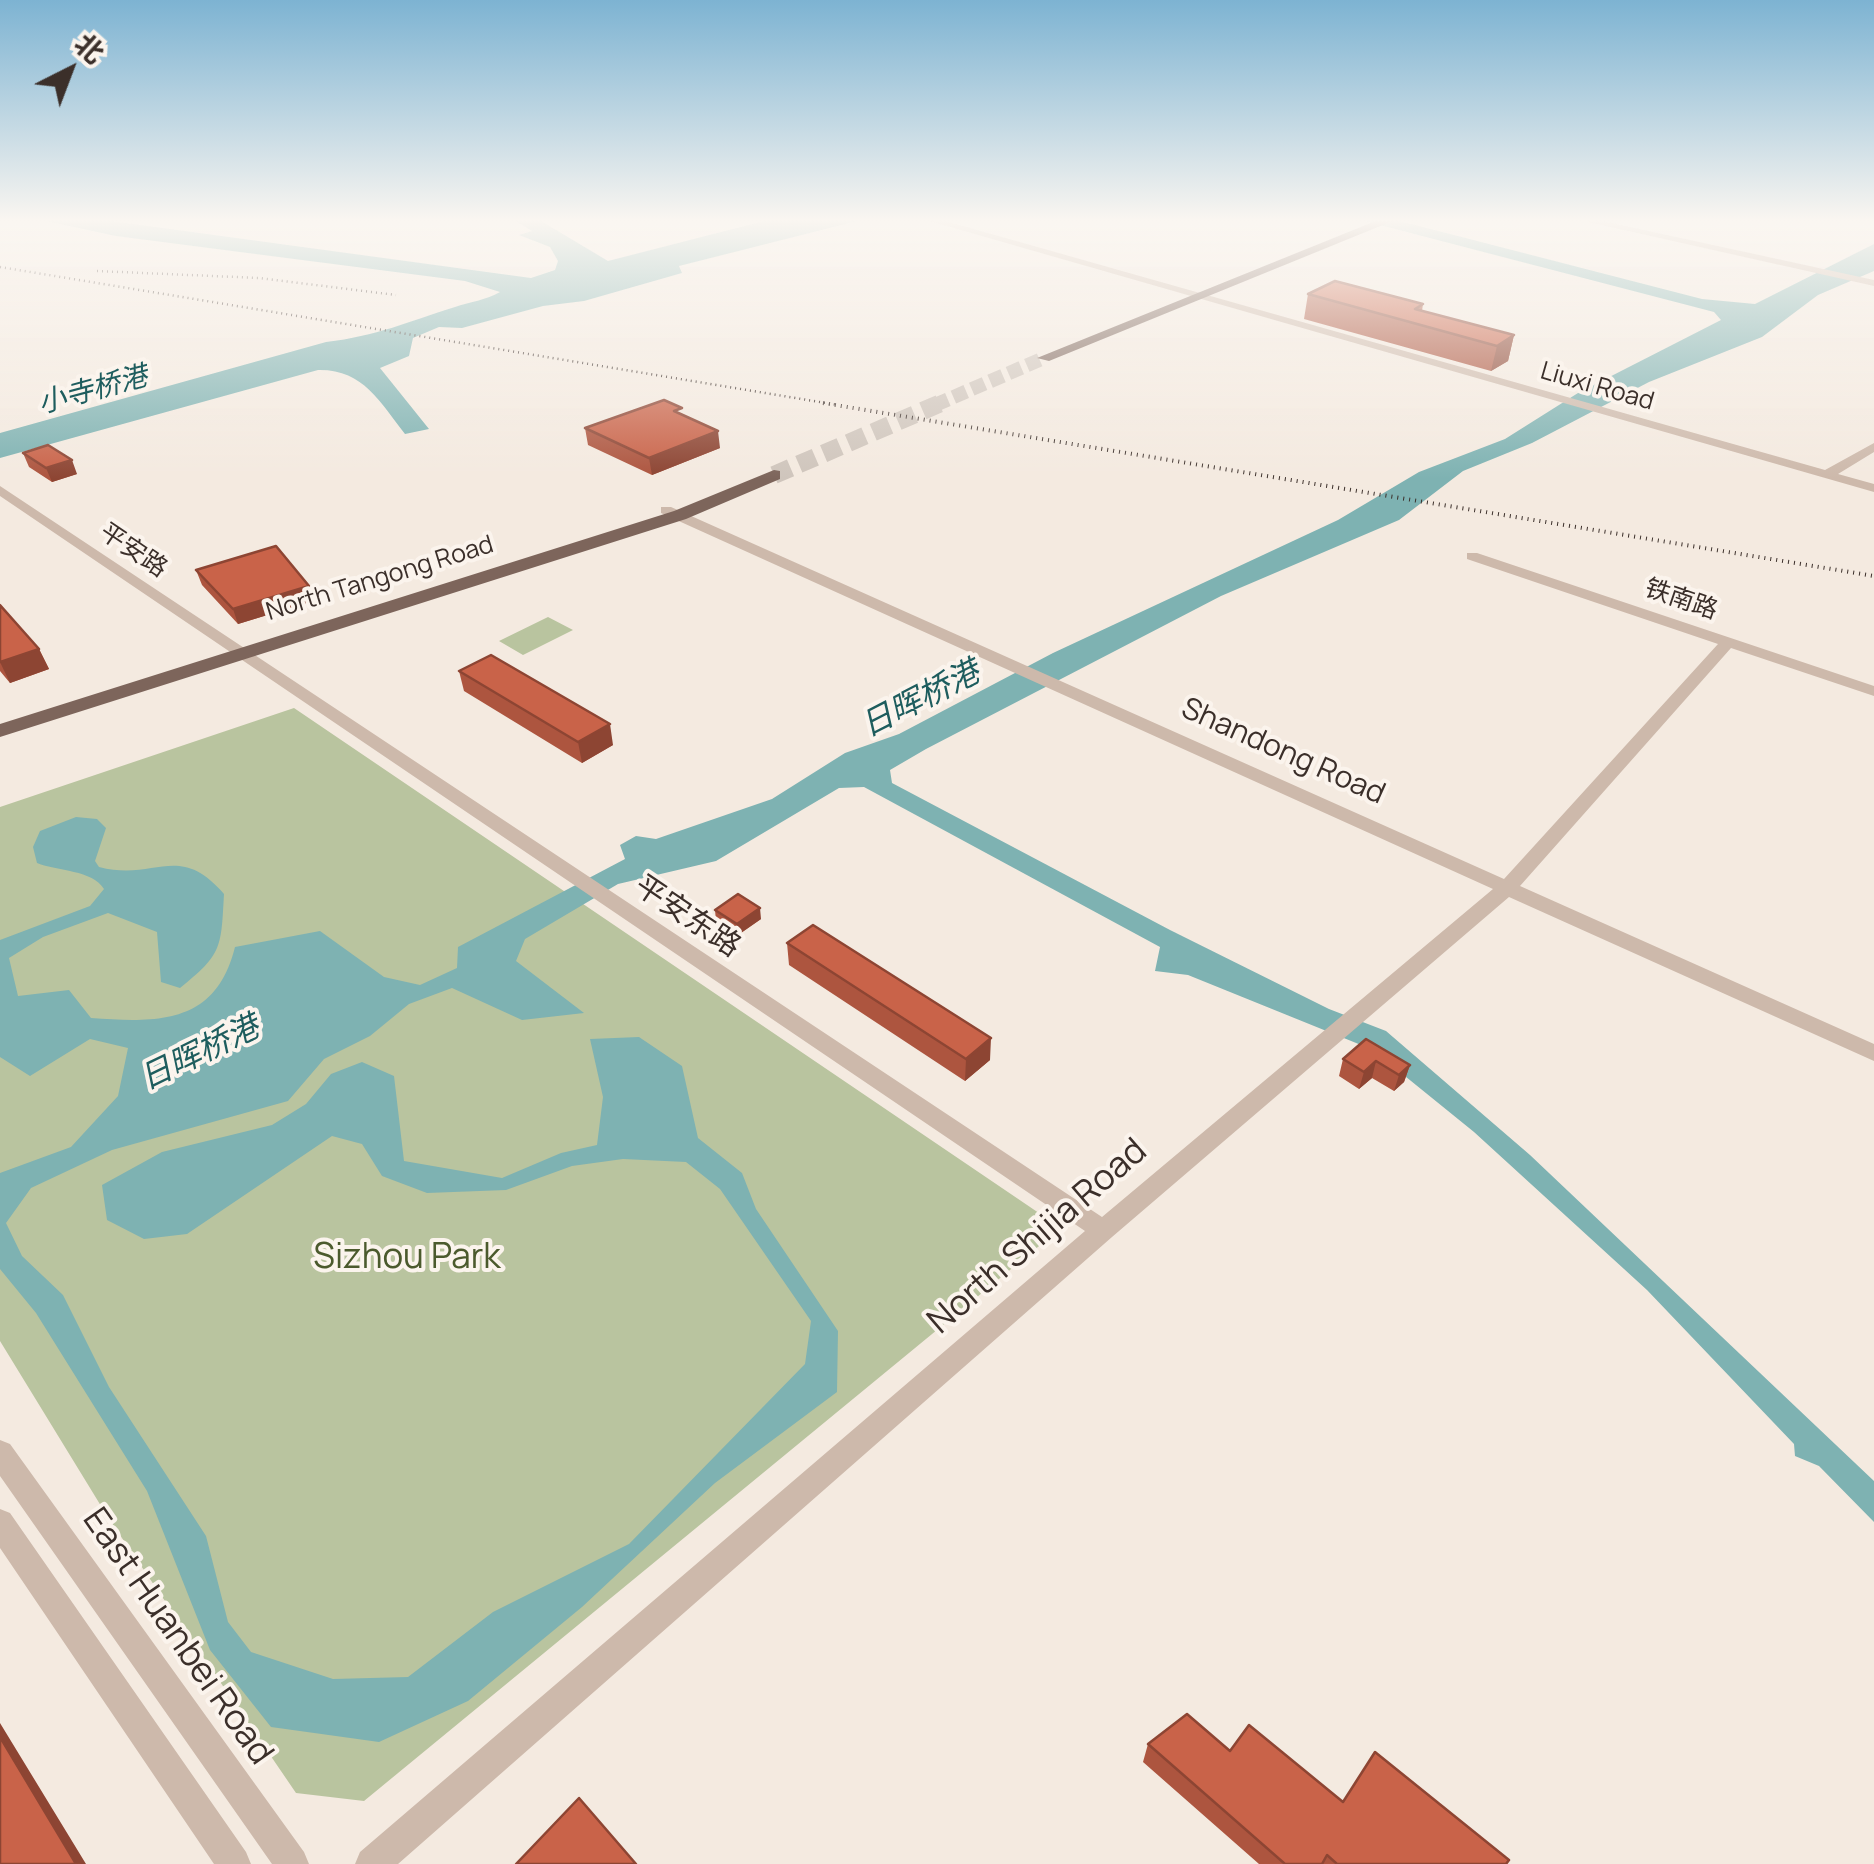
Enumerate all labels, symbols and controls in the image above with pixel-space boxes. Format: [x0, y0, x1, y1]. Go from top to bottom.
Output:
north arrow [20, 20, 120, 120]
text: 北 [67, 24, 113, 71]
street label: Liuxi Road [1537, 356, 1657, 418]
water label: 小寺桥港 [35, 360, 151, 422]
street label: 平安路 [94, 518, 172, 584]
street label: North Tangong Road [263, 530, 497, 628]
street label: 铁南路 [1641, 574, 1721, 626]
water label: 日晖桥港 [855, 654, 987, 746]
street label: Shandong Road [1176, 691, 1390, 813]
street label: 平安东路 [627, 869, 747, 965]
water label: 日晖桥港 [134, 1009, 266, 1099]
street label: North Shijia Road [920, 1131, 1156, 1343]
park label: Sizhou Park [313, 1237, 501, 1279]
street label: East Huanbei Road [73, 1501, 281, 1773]

